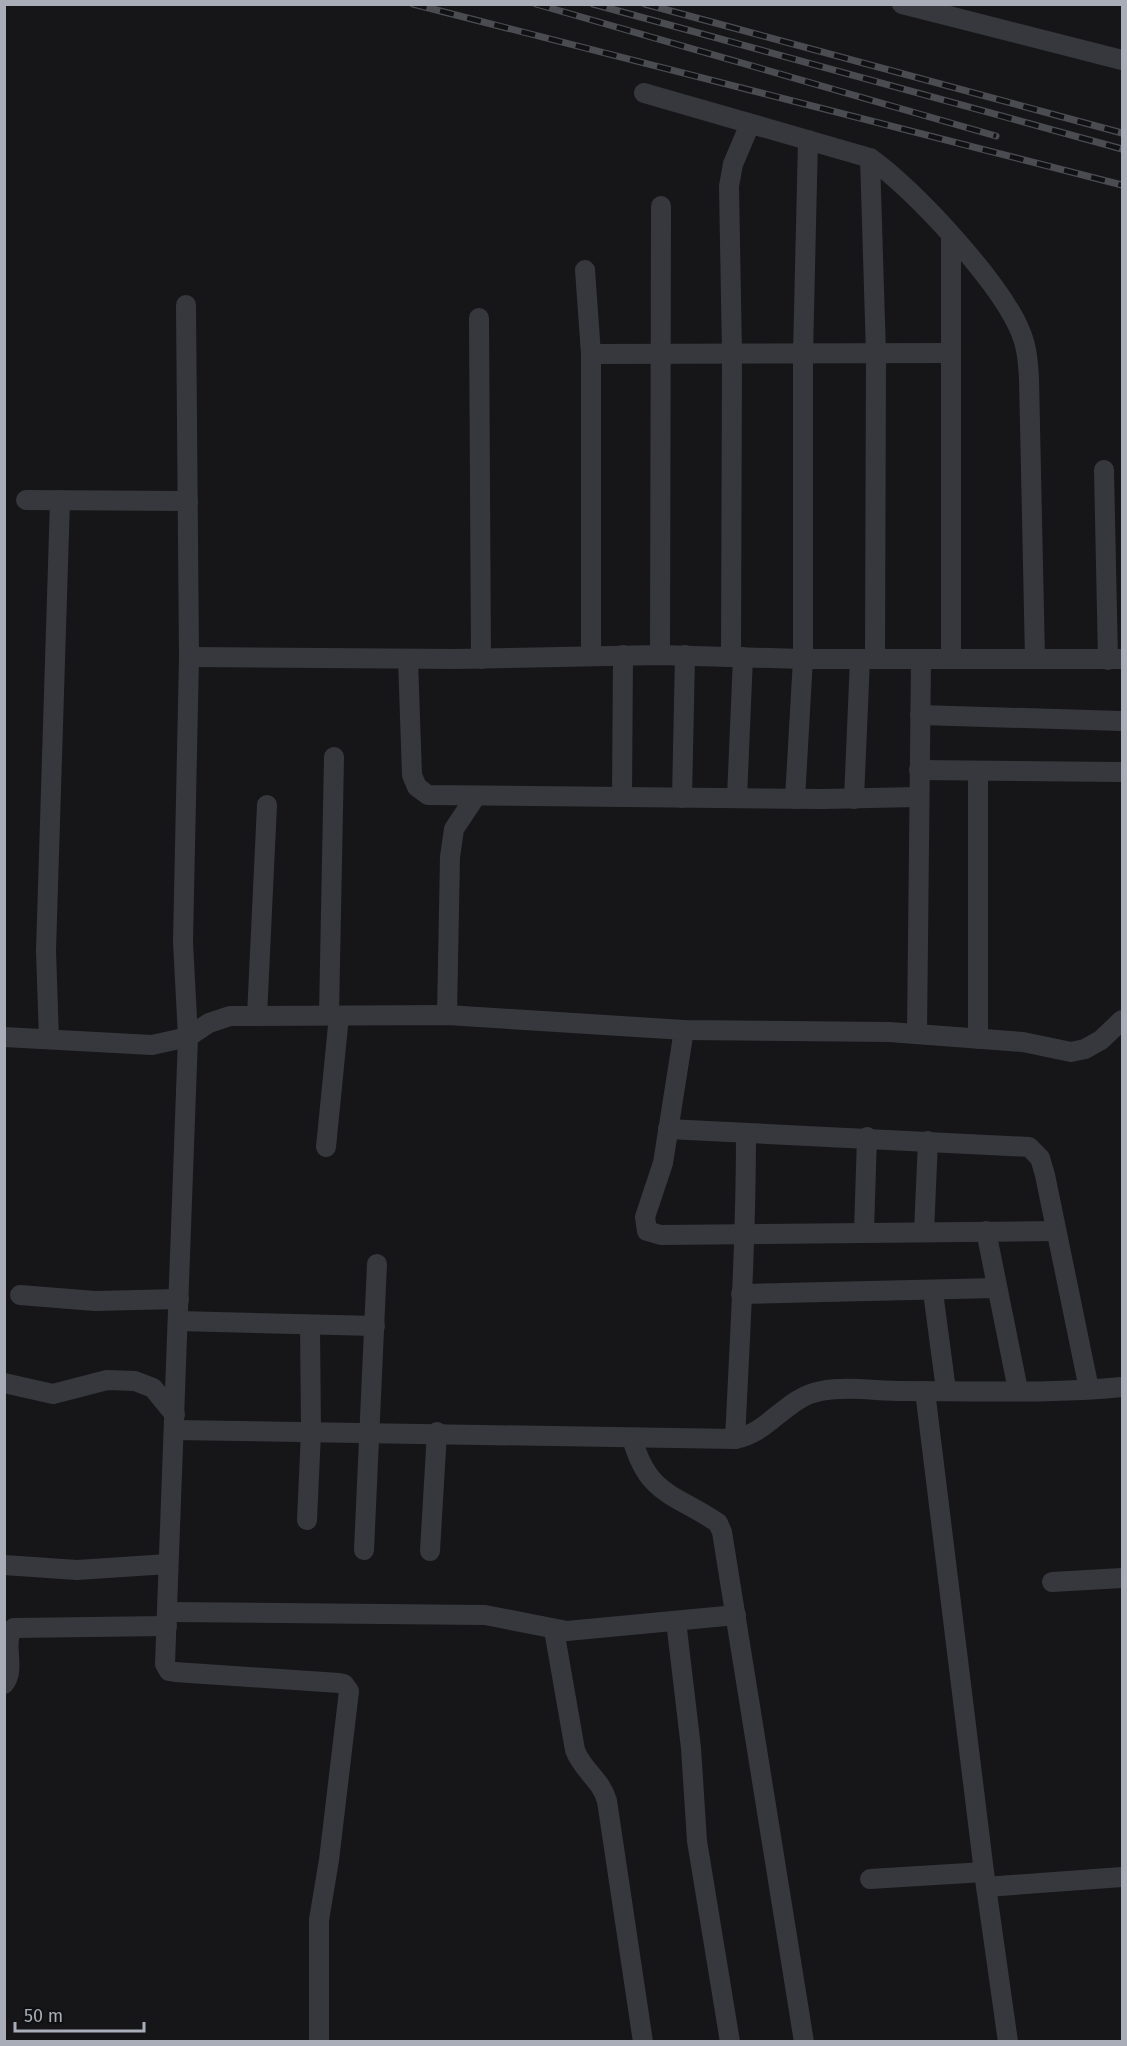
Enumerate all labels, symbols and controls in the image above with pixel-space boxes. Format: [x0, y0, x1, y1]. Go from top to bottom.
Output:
scale bar [15, 1995, 144, 2033]
text: 50 m [24, 2005, 63, 2027]

